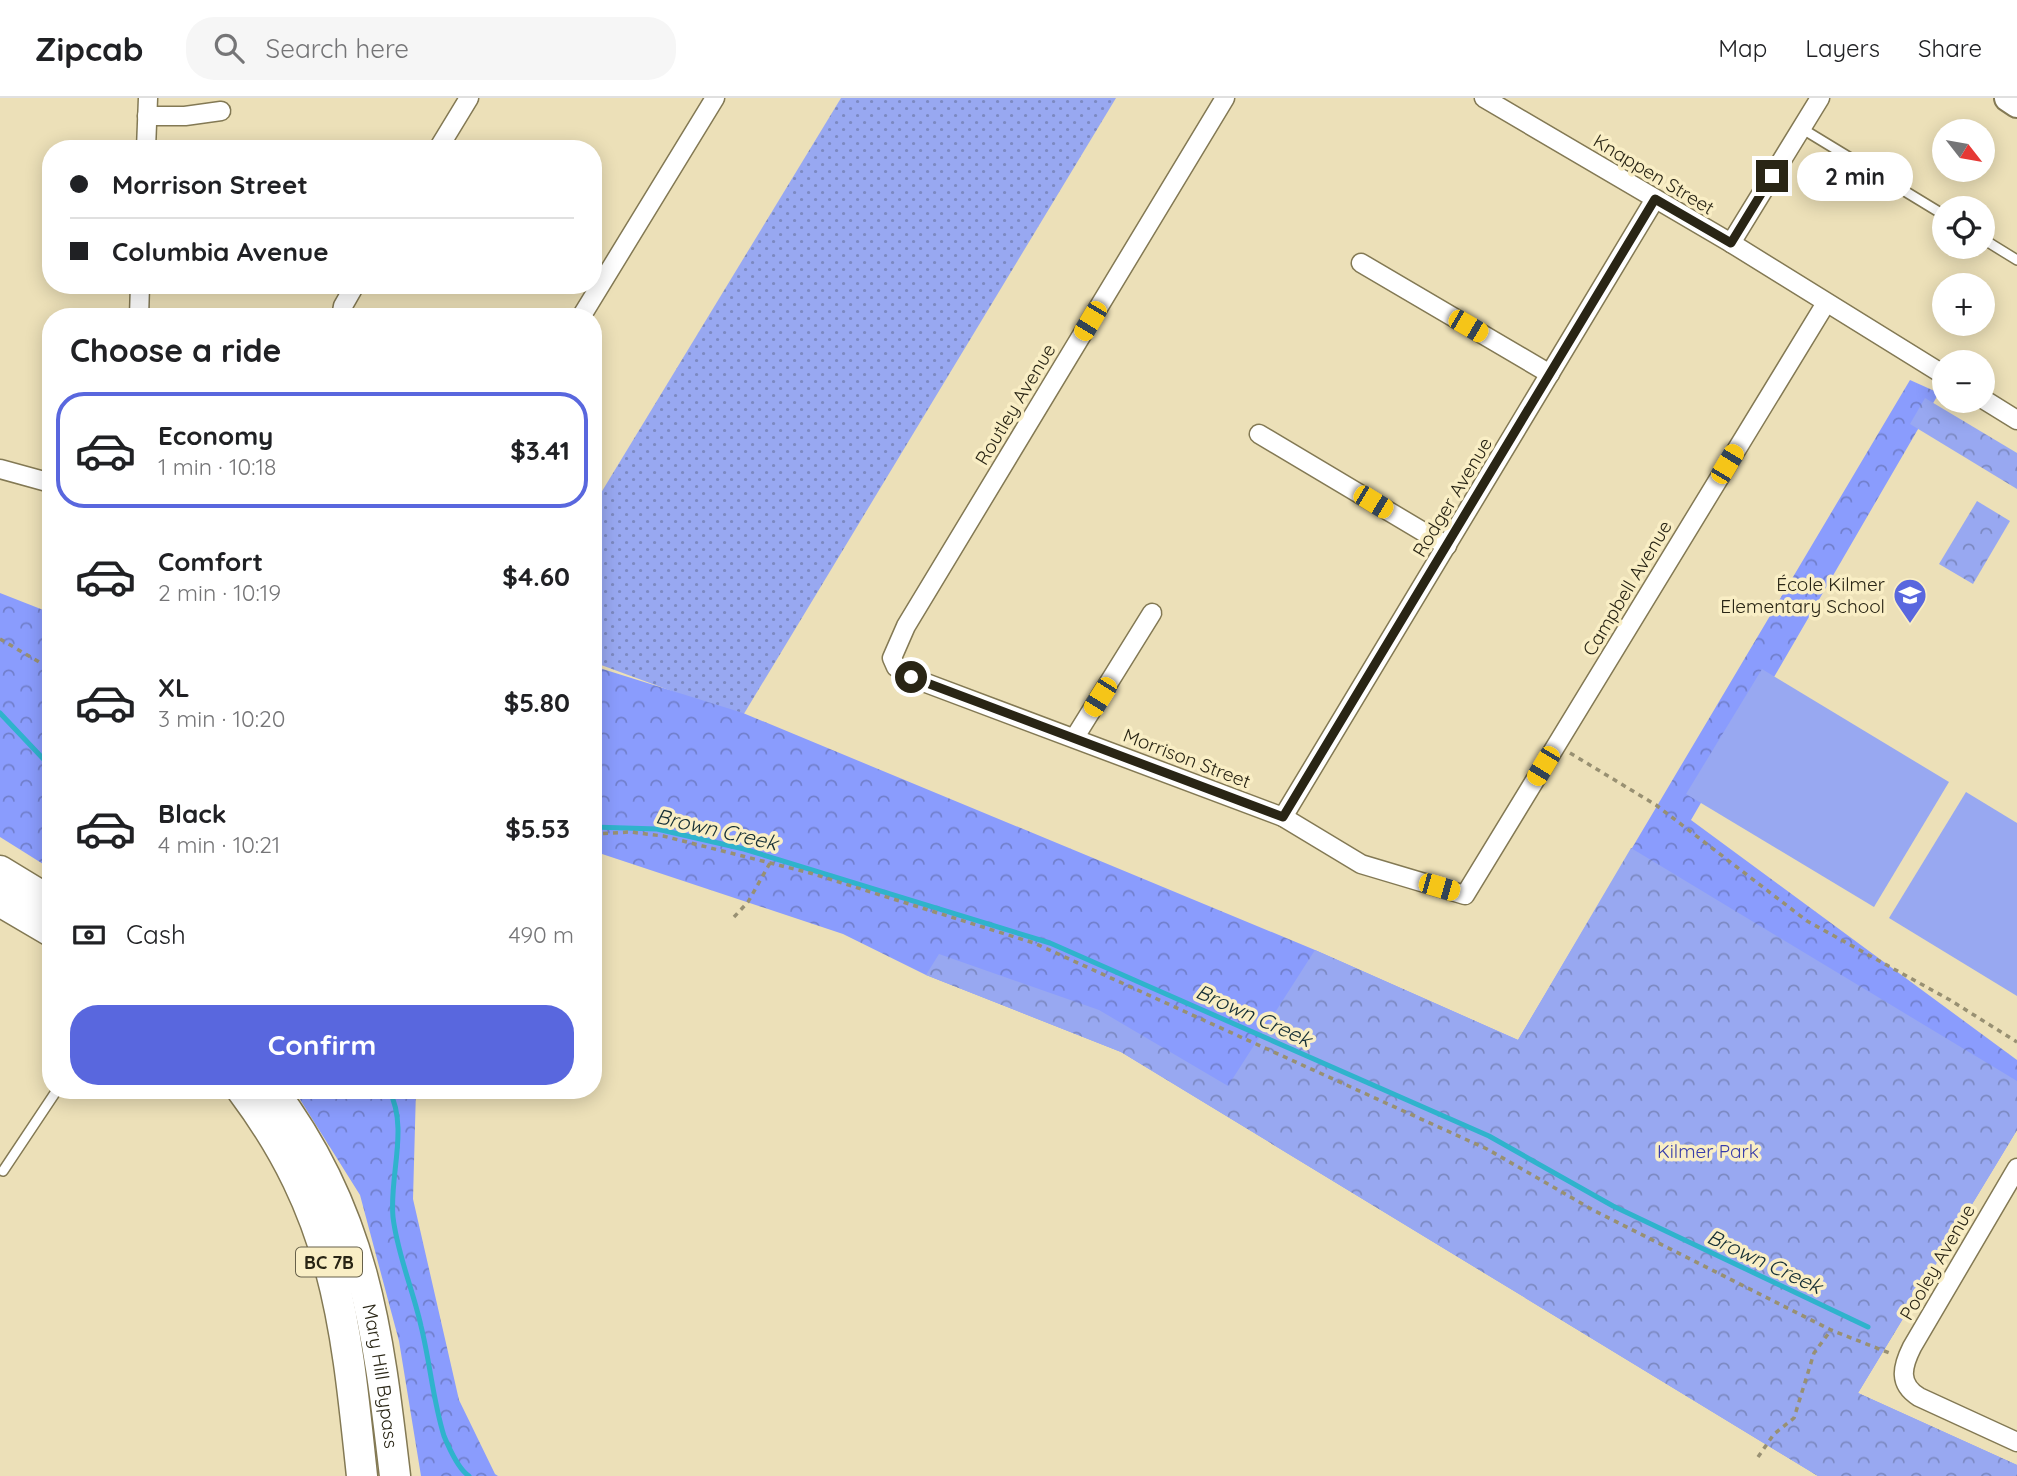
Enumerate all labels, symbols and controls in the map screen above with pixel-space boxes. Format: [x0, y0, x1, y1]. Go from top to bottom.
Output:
search box [186, 17, 676, 80]
text: Zipcab [35, 28, 144, 69]
icon: search [210, 29, 248, 67]
text: Search here [266, 32, 409, 65]
text: Map [1718, 33, 1767, 63]
text: Layers [1805, 33, 1880, 63]
text: Share [1918, 33, 1982, 63]
north arrow [1932, 119, 1995, 182]
map controls [1932, 119, 1995, 413]
street label: Knappen Street [1589, 128, 1719, 220]
callout: 2 min [1796, 152, 1912, 200]
route end [1756, 160, 1788, 192]
text: 2 min [1825, 162, 1885, 191]
text: Morrison Street [112, 168, 308, 201]
button: locate [1932, 196, 1995, 259]
text: Columbia Avenue [112, 235, 329, 268]
button: + [1932, 273, 1995, 336]
car [1071, 298, 1110, 344]
car [1445, 306, 1492, 346]
text: Choose a ride [70, 330, 282, 370]
street label: Routley Avenue [969, 339, 1061, 469]
button: − [1932, 350, 1995, 413]
icon: car [74, 419, 137, 482]
text: Economy [158, 419, 273, 452]
street label: Rodger Avenue [1407, 433, 1497, 561]
text: $3.41 [510, 434, 570, 467]
car [1708, 441, 1747, 487]
text: 1 min · 10:18 [158, 452, 276, 481]
car [1350, 482, 1397, 522]
street label: Campbell Avenue [1577, 516, 1677, 660]
icon: car [74, 545, 137, 608]
text: Comfort [158, 545, 263, 578]
text: $4.60 [502, 560, 570, 593]
place label: École Kilmer Elementary School [1720, 572, 1886, 618]
school or university icon: École Kilmer Elementary School [1891, 576, 1929, 625]
text: 2 min · 10:19 [158, 578, 281, 607]
route start [895, 661, 927, 693]
icon: car [74, 671, 137, 734]
text: XL [158, 671, 190, 704]
car [1080, 674, 1121, 720]
text: $5.80 [504, 686, 570, 719]
text: 3 min · 10:20 [158, 704, 286, 733]
street label: Morrison Street [1120, 723, 1254, 793]
car [1524, 743, 1563, 789]
icon: car [74, 797, 137, 860]
text: Black [158, 797, 227, 830]
water label: Brown Creek [654, 802, 782, 856]
text: $5.53 [505, 812, 570, 845]
text: 4 min · 10:21 [158, 830, 280, 859]
car [1416, 871, 1463, 903]
icon: cash [70, 916, 108, 954]
text: Cash [126, 918, 186, 951]
text: 490 m [509, 920, 574, 949]
water label: Brown Creek [1192, 978, 1318, 1053]
button: Confirm [70, 1005, 574, 1085]
park label: Kilmer Park [1657, 1139, 1759, 1163]
street label: Pooley Avenue [1894, 1200, 1980, 1324]
water label: Brown Creek [1703, 1223, 1828, 1300]
road number: BC 7B [296, 1247, 362, 1276]
street label: Mary Hill Bypass [357, 1301, 404, 1450]

